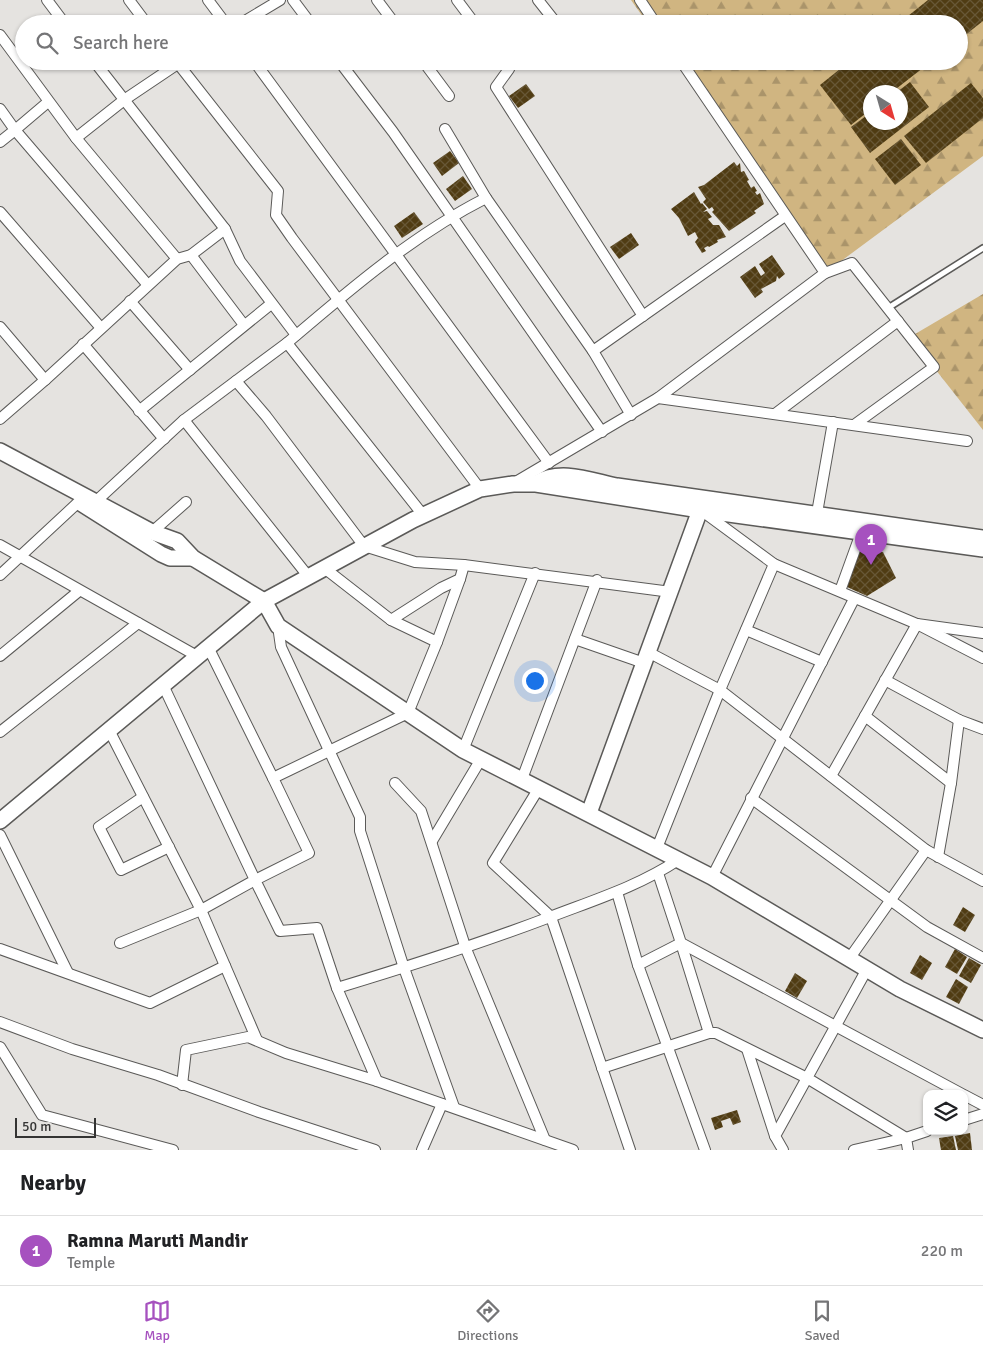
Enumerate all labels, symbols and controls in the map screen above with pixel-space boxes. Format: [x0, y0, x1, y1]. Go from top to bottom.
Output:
search box [15, 15, 968, 70]
icon: search [33, 29, 61, 57]
text: Search here [73, 31, 169, 55]
north arrow [863, 85, 908, 130]
pin: 1 [855, 524, 887, 565]
your location [522, 668, 548, 694]
map controls [923, 1090, 968, 1135]
button: layers [923, 1090, 968, 1135]
scale bar [15, 1115, 96, 1138]
text: 50 m [22, 1118, 51, 1135]
text: Nearby [20, 1170, 86, 1196]
text: Ramna Maruti Mandir [67, 1229, 248, 1253]
text: 1 [32, 1241, 40, 1261]
text: 220 m [921, 1241, 963, 1261]
text: Temple [67, 1253, 115, 1273]
tab: Map [143, 1297, 171, 1344]
tab: Directions [457, 1297, 518, 1344]
tab: Saved [805, 1297, 840, 1344]

